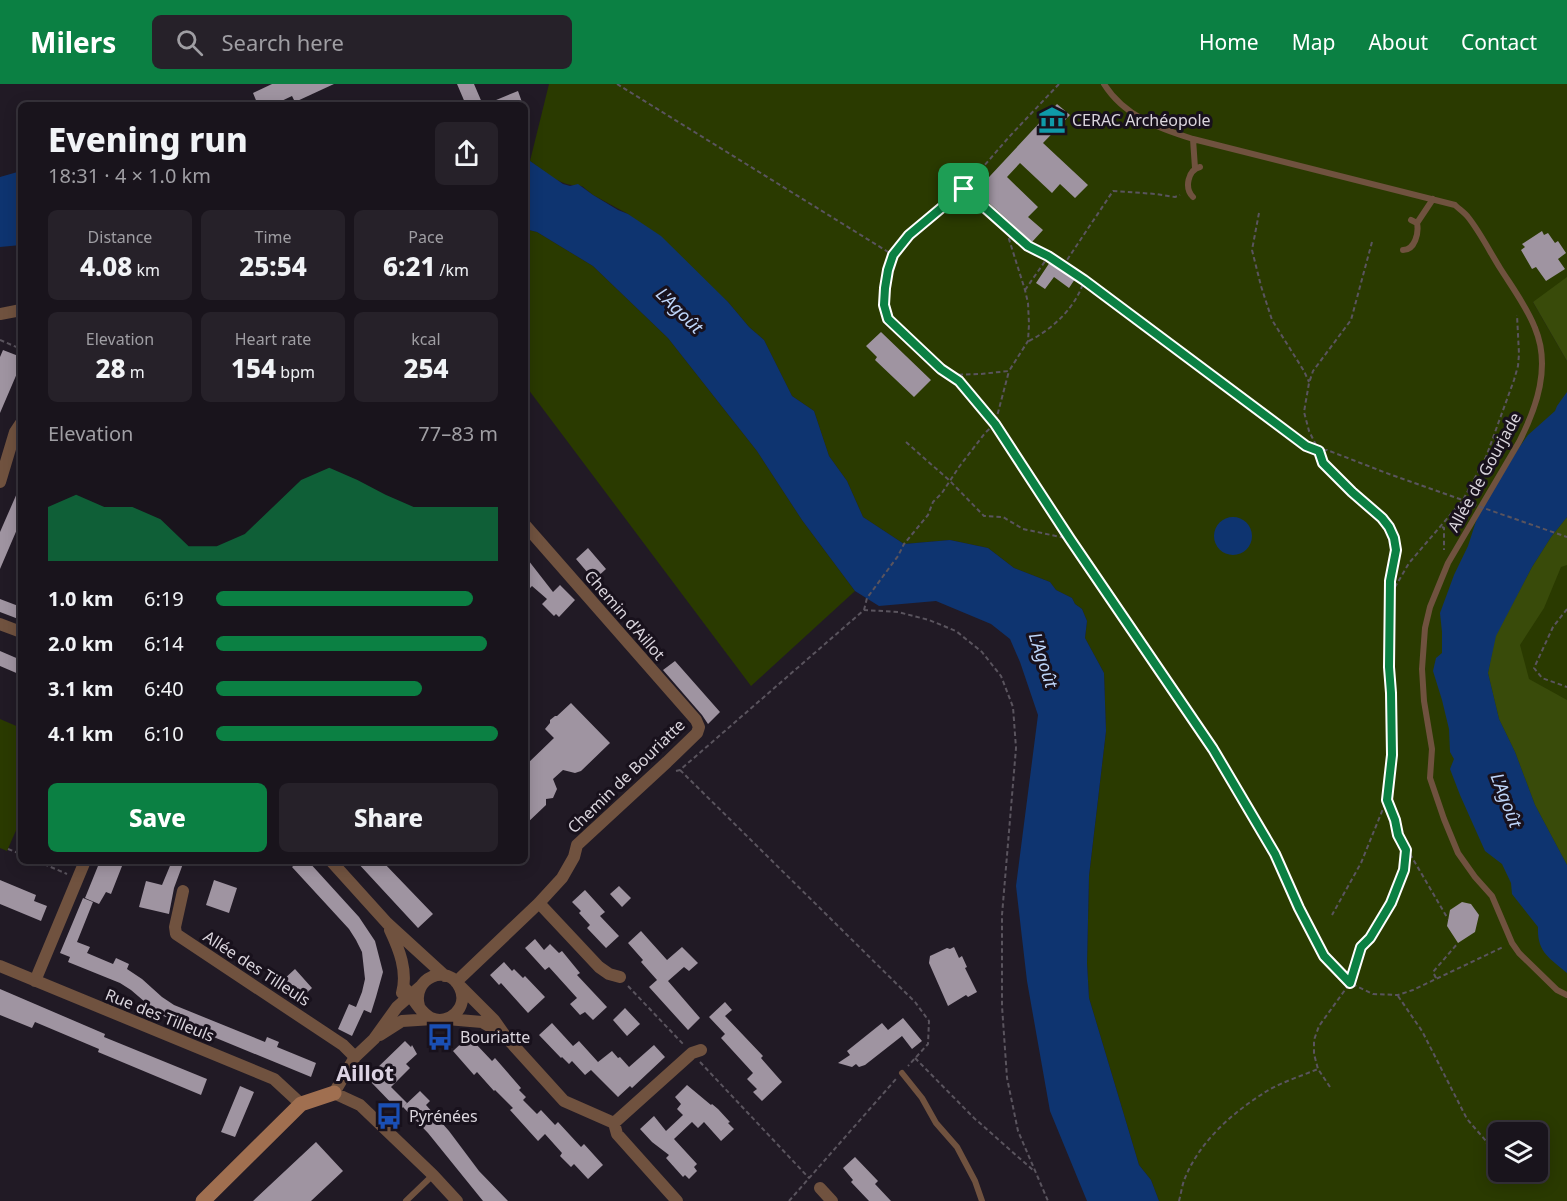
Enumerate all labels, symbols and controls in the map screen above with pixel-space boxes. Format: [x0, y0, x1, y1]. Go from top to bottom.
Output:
search box [152, 15, 572, 69]
text: Milers [30, 23, 116, 61]
icon: search [173, 26, 206, 59]
text: Search here [221, 27, 344, 57]
text: Home [1199, 28, 1259, 56]
text: Map [1292, 28, 1335, 56]
text: About [1368, 28, 1428, 56]
text: Contact [1461, 28, 1537, 56]
museum icon: CERAC Archéopole [1037, 105, 1067, 135]
place label: CERAC Archéopole [1072, 109, 1211, 131]
text: Evening run [48, 117, 248, 162]
button: share [435, 122, 498, 185]
text: 18:31 · 4 × 1.0 km [48, 162, 211, 189]
pin [938, 163, 989, 214]
icon: arrive [947, 172, 980, 205]
text: Distance [88, 226, 152, 248]
text: Time [254, 226, 292, 248]
text: Pace [408, 226, 444, 248]
text: 4.08 [80, 248, 132, 284]
text: 25:54 [239, 248, 307, 284]
text: 6:21 [383, 248, 435, 284]
text: km [132, 259, 160, 281]
text: /km [435, 259, 469, 281]
water label: L'Agoût [651, 282, 710, 339]
text: Elevation [86, 328, 154, 350]
text: Heart rate [235, 328, 311, 350]
text: kcal [411, 328, 441, 350]
text: 28 [95, 350, 125, 386]
text: 154 [231, 350, 276, 386]
text: 254 [403, 350, 449, 386]
text: m [125, 361, 145, 383]
text: bpm [276, 361, 315, 383]
street label: Allée de Gourjade [1442, 408, 1526, 536]
text: Elevation [48, 420, 133, 447]
text: 77–83 m [418, 420, 498, 447]
street label: Chemin d'Aillot [580, 565, 670, 665]
text: 1.0 km [48, 585, 114, 612]
text: 6:19 [144, 585, 184, 612]
water label: L'Agoût [1024, 629, 1065, 692]
text: 2.0 km [48, 630, 114, 657]
text: 6:14 [144, 630, 184, 657]
text: 3.1 km [48, 675, 114, 702]
text: 6:40 [144, 675, 184, 702]
street label: Chemin de Bouriatte [562, 714, 690, 838]
text: 4.1 km [48, 720, 114, 747]
text: 6:10 [144, 720, 184, 747]
water label: L'Agoût [1486, 769, 1529, 832]
button: Save [48, 783, 267, 852]
button: Share [279, 783, 498, 852]
street label: Allée des Tilleuls [199, 925, 315, 1011]
street label: Rue des Tilleuls [102, 983, 218, 1047]
bus stop icon: Bouriatte [425, 1022, 455, 1052]
place label: Bouriatte [460, 1026, 530, 1048]
district label: Aillot [336, 1057, 394, 1087]
bus stop icon: Pyrénées [374, 1101, 404, 1131]
place label: Pyrénées [409, 1105, 478, 1127]
map controls [1488, 1122, 1548, 1182]
button: layers [1488, 1122, 1548, 1182]

